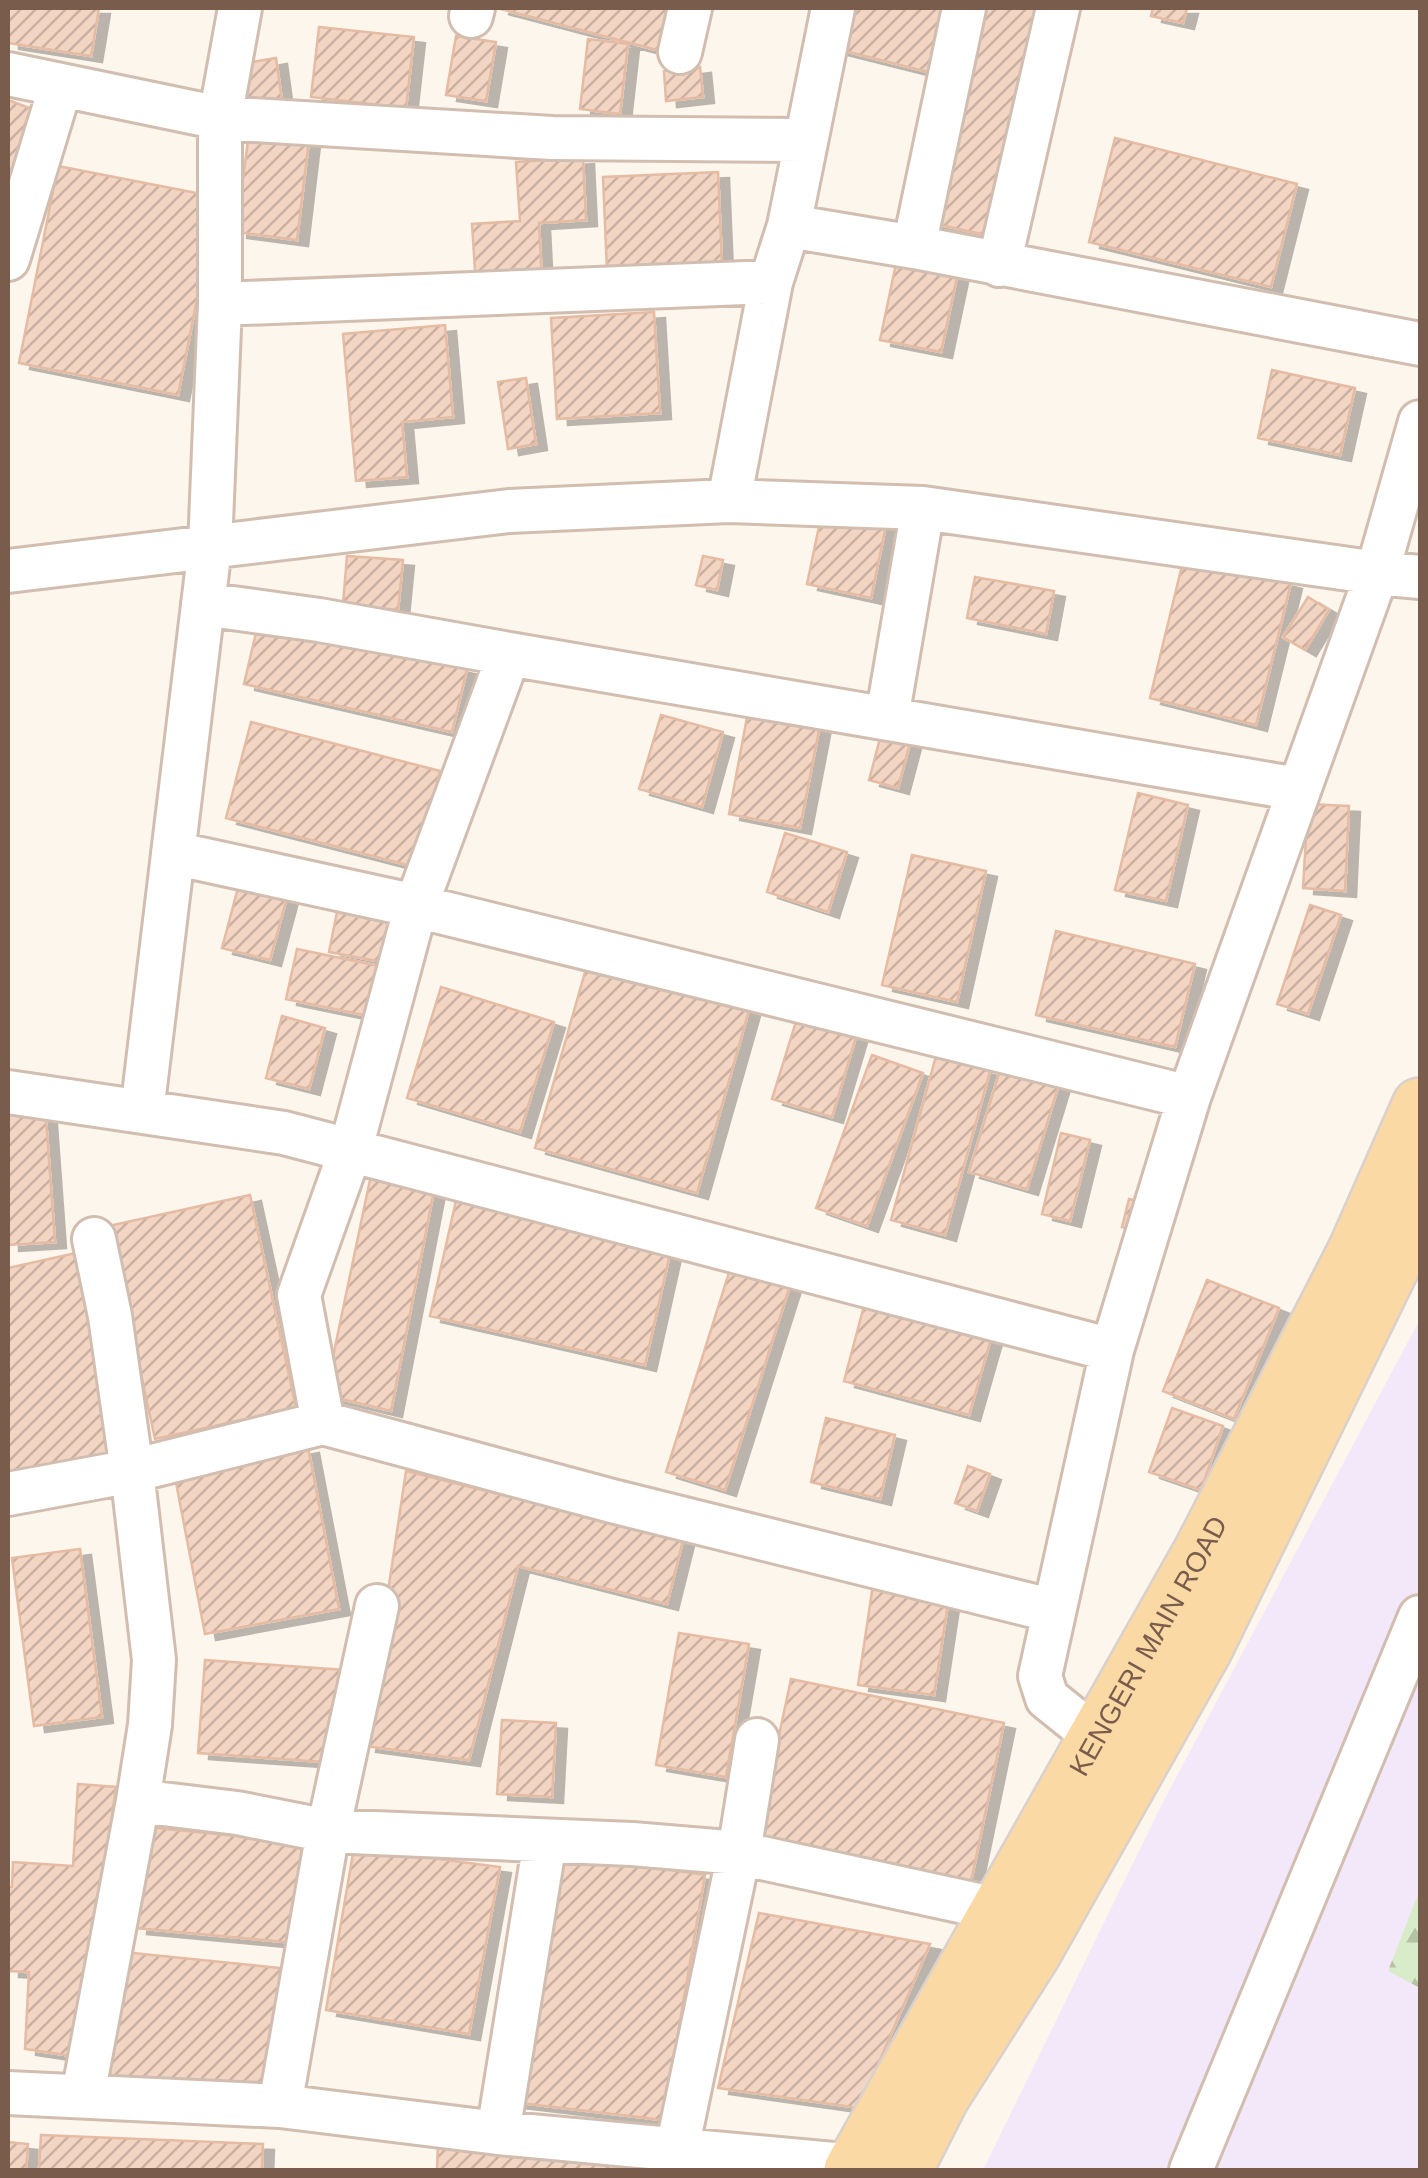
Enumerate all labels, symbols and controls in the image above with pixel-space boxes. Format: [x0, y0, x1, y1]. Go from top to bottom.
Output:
street label: KENGERI MAIN ROAD [1063, 1511, 1233, 1781]

